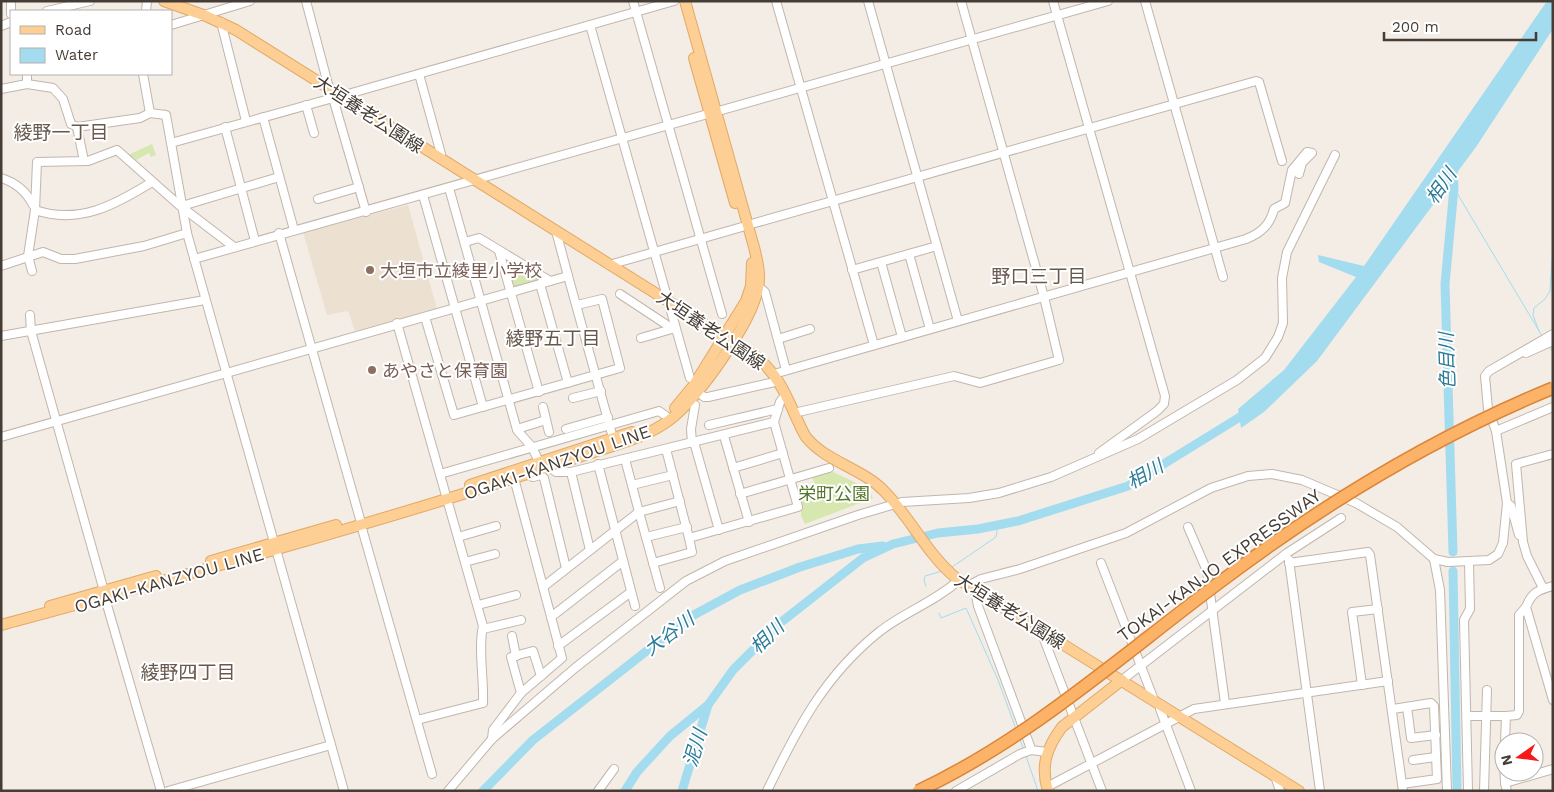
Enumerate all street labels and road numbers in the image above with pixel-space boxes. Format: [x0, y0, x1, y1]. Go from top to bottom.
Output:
street label: 大垣養老公園線 [310, 71, 428, 157]
street label: 大垣養老公園線 [653, 286, 769, 374]
street label: OGAKI-KANZYOU LINE [461, 420, 653, 504]
street label: TOKAI-KANJO EXPRESSWAY [1113, 484, 1325, 646]
street label: OGAKI-KANZYOU LINE [72, 543, 266, 617]
street label: 大垣養老公園線 [951, 569, 1069, 653]

